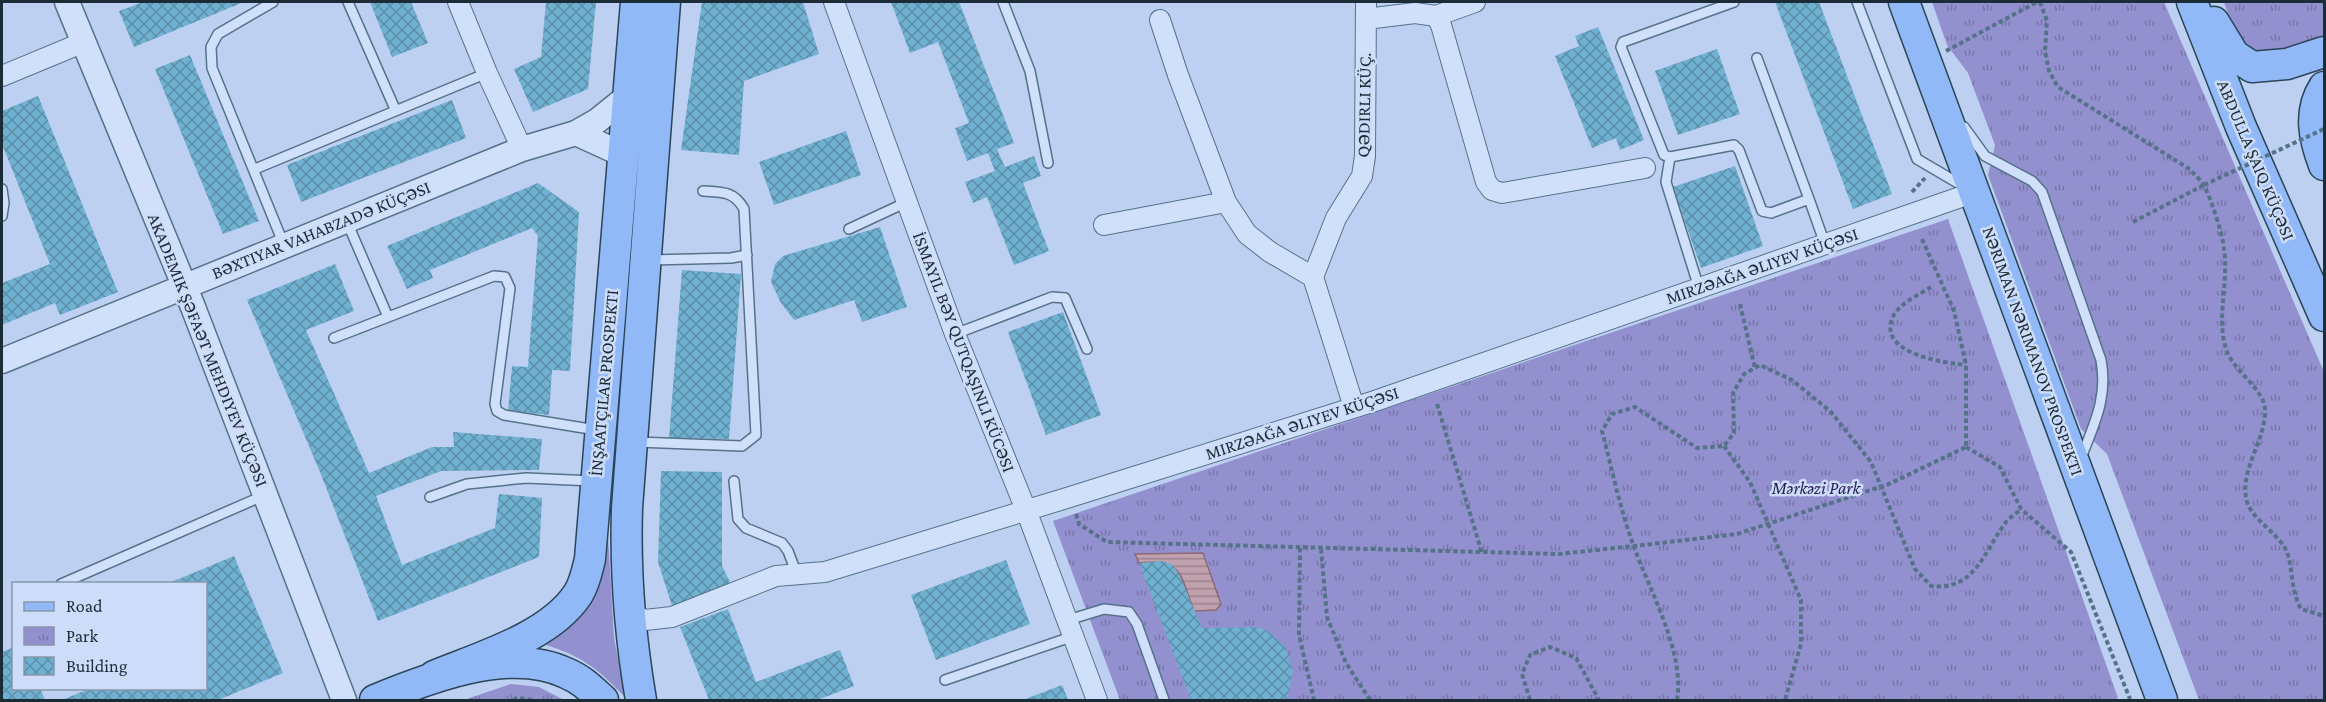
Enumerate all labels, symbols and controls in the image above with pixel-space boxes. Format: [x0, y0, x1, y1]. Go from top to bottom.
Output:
street label: QƏDIRLI KÜÇ. [1353, 52, 1375, 158]
street label: ABDULLA ŞAIQ KÜÇƏSI [2213, 77, 2299, 243]
street label: BƏXTIYAR VAHABZADƏ KÜÇƏSI [209, 177, 433, 283]
street label: AKADEMIK ŞƏFAƏT MEHDIYEV KÜÇƏSI [144, 210, 272, 490]
street label: MIRZƏAĞA ƏLIYEV KÜÇƏSI [1663, 224, 1861, 308]
street label: NƏRIMAN NƏRIMANOV PROSPEKTI [1979, 224, 2087, 478]
street label: İSMAYIL BƏY QUTQAŞINLI KÜCƏSI [909, 229, 1019, 475]
street label: İNŞAATÇILAR PROSPEKTI [586, 289, 622, 477]
street label: MIRZƏAĞA ƏLIYEV KÜÇƏSI [1203, 382, 1401, 464]
park label: Mərkəzi Park [1771, 478, 1862, 498]
legend [12, 582, 207, 690]
text: Road [66, 596, 103, 616]
text: Park [66, 626, 98, 646]
text: Building [66, 656, 128, 676]

